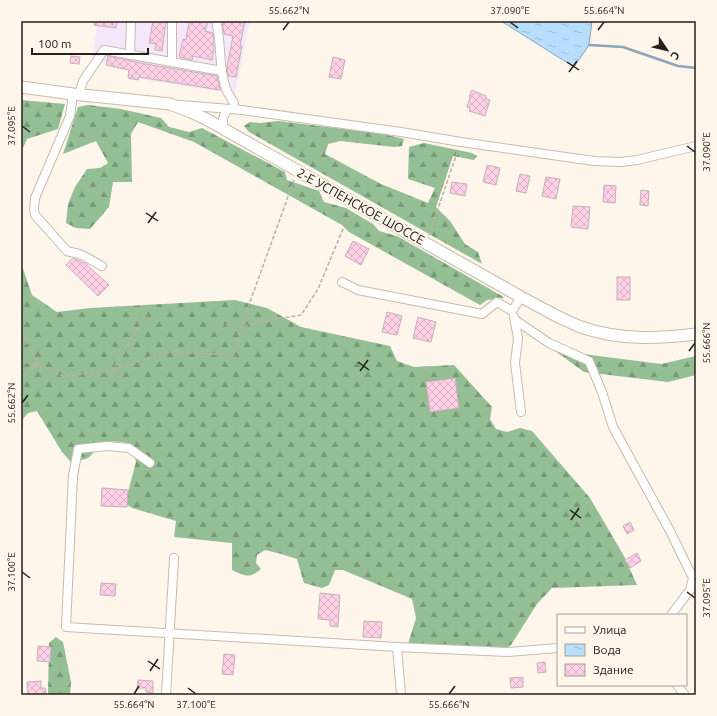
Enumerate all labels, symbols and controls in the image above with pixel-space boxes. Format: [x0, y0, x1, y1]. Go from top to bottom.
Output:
text: 55.662°N [268, 5, 310, 16]
text: 37.090°E [490, 5, 530, 16]
text: 55.664°N [583, 5, 625, 16]
scale bar [32, 30, 148, 56]
north arrow [647, 30, 687, 70]
text: 100 m [38, 37, 71, 50]
text: С [668, 49, 682, 62]
text: 37.095°E [6, 106, 17, 146]
text: 37.090°E [701, 132, 712, 172]
street label: 2-Е УСПЕНСКОЕ ШОССЕ [295, 165, 427, 247]
text: 55.666°N [701, 322, 712, 364]
text: 55.662°N [6, 382, 17, 424]
text: 37.100°E [6, 552, 17, 592]
text: 37.095°E [701, 578, 712, 618]
legend [557, 614, 687, 686]
text: Улица [593, 623, 626, 636]
text: Вода [593, 643, 621, 656]
text: Здание [593, 663, 634, 676]
text: 55.664°N [113, 699, 155, 710]
text: 37.100°E [176, 699, 216, 710]
text: 55.666°N [428, 699, 470, 710]

